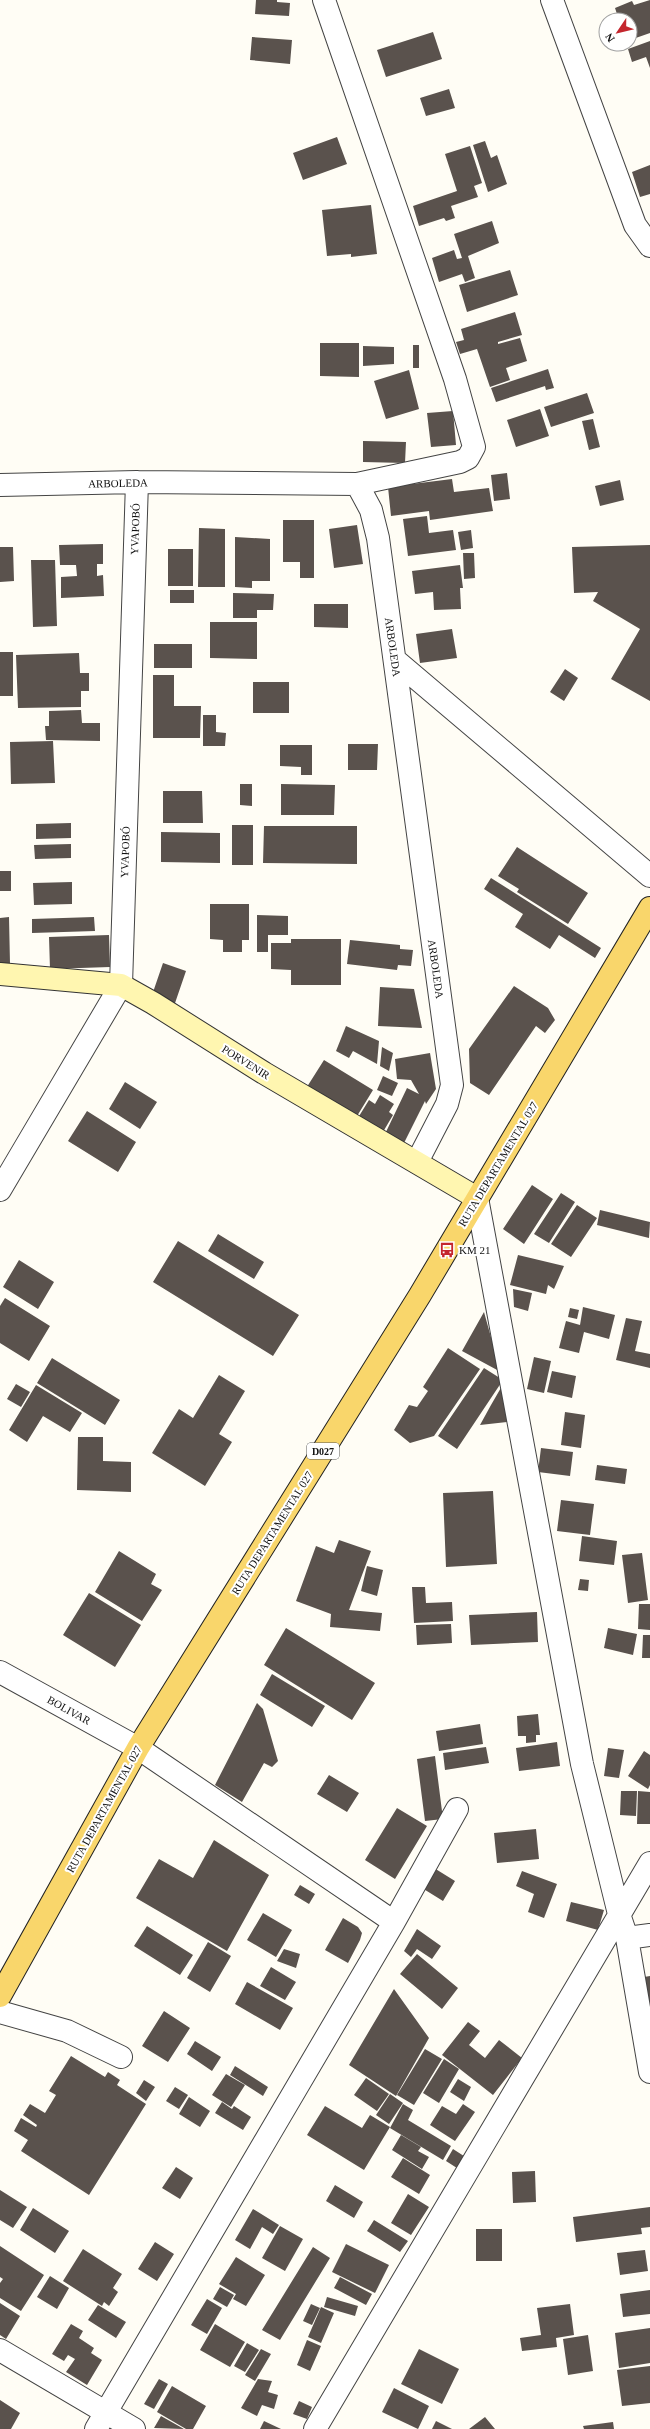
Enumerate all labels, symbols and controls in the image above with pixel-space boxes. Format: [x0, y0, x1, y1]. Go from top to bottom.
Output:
north arrow [598, 12, 638, 52]
text: N [603, 31, 617, 44]
street label: ARBOLEDA [88, 476, 148, 490]
street label: YVAPOBÓ [128, 503, 142, 555]
street label: ARBOLEDA [383, 617, 403, 678]
street label: YVAPOBÓ [118, 826, 132, 878]
street label: ARBOLEDA [426, 939, 446, 1000]
street label: PORVENIR [220, 1043, 273, 1082]
street label: RUTA DEPARTAMENTAL 027 [456, 1099, 540, 1228]
bus stop icon: KM 21 [438, 1241, 456, 1259]
place label: KM 21 [459, 1244, 490, 1256]
road number: D027 [307, 1443, 339, 1459]
street label: RUTA DEPARTAMENTAL 027 [229, 1469, 315, 1597]
street label: BOLIVAR [45, 1693, 93, 1727]
street label: RUTA DEPARTAMENTAL 027 [64, 1743, 144, 1875]

